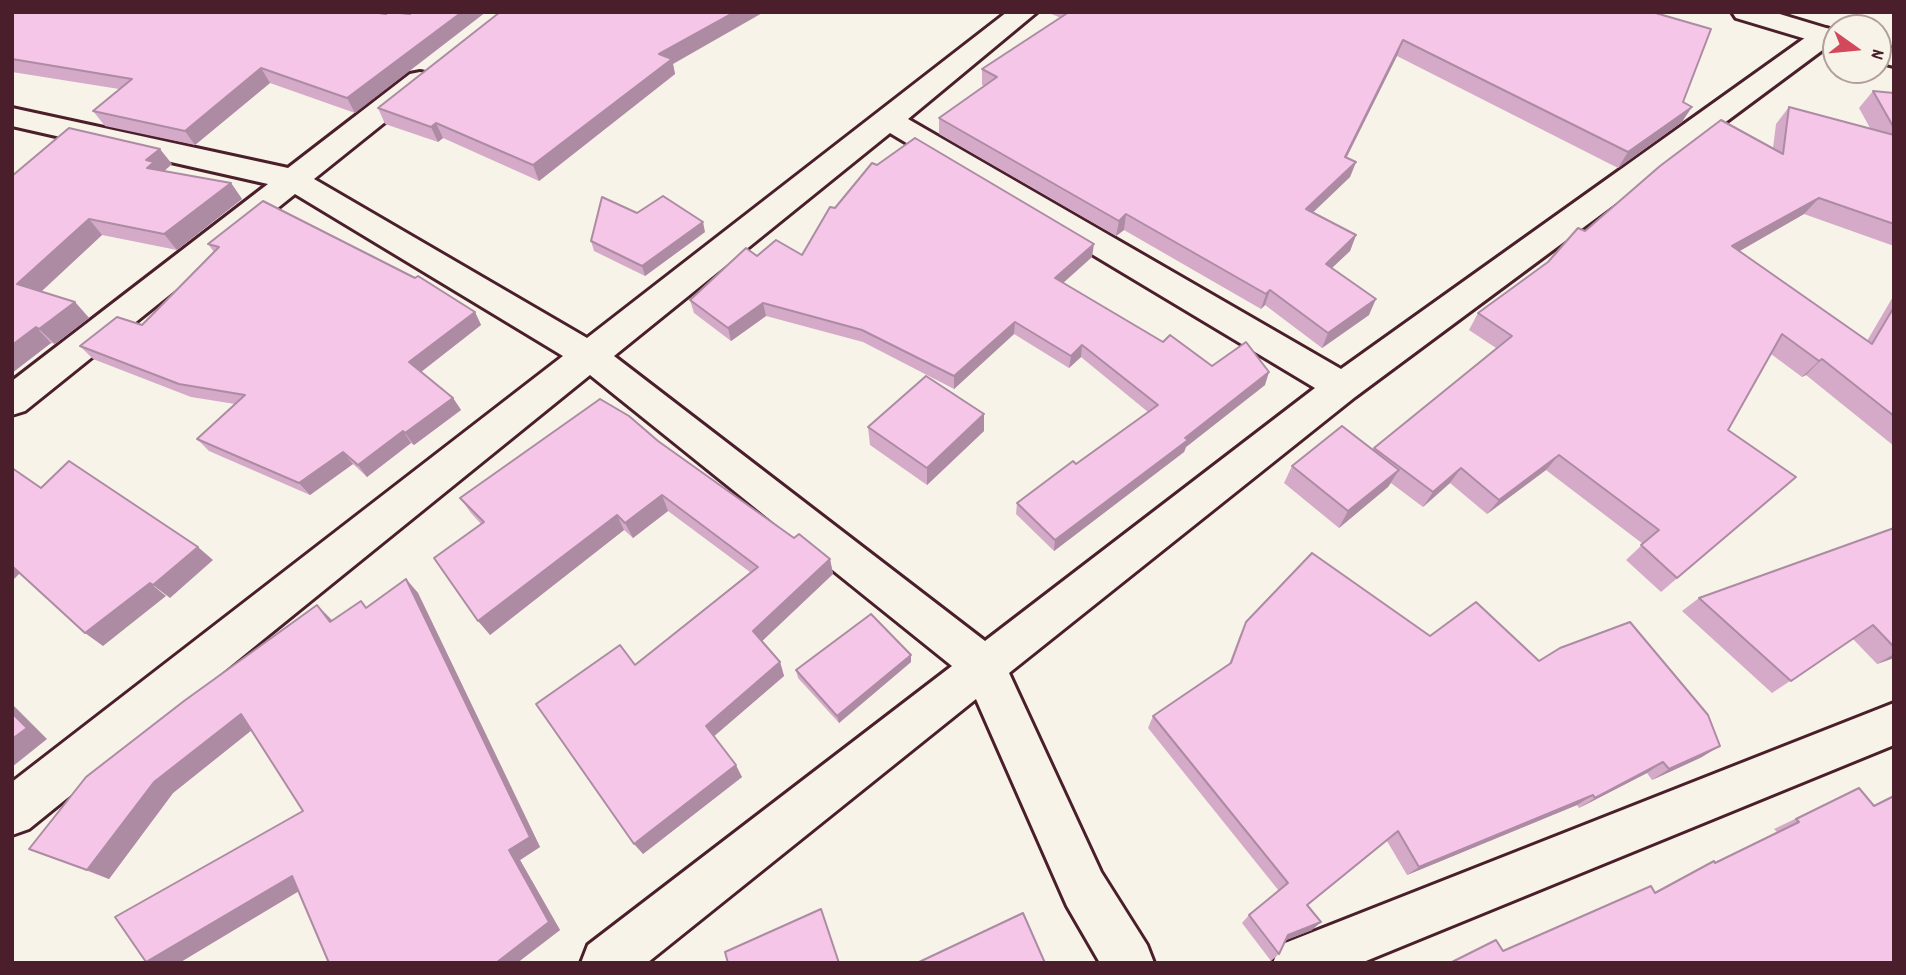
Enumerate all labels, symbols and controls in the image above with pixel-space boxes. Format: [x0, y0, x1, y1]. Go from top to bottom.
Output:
north arrow [1822, 14, 1892, 84]
text: N [1862, 46, 1890, 62]

